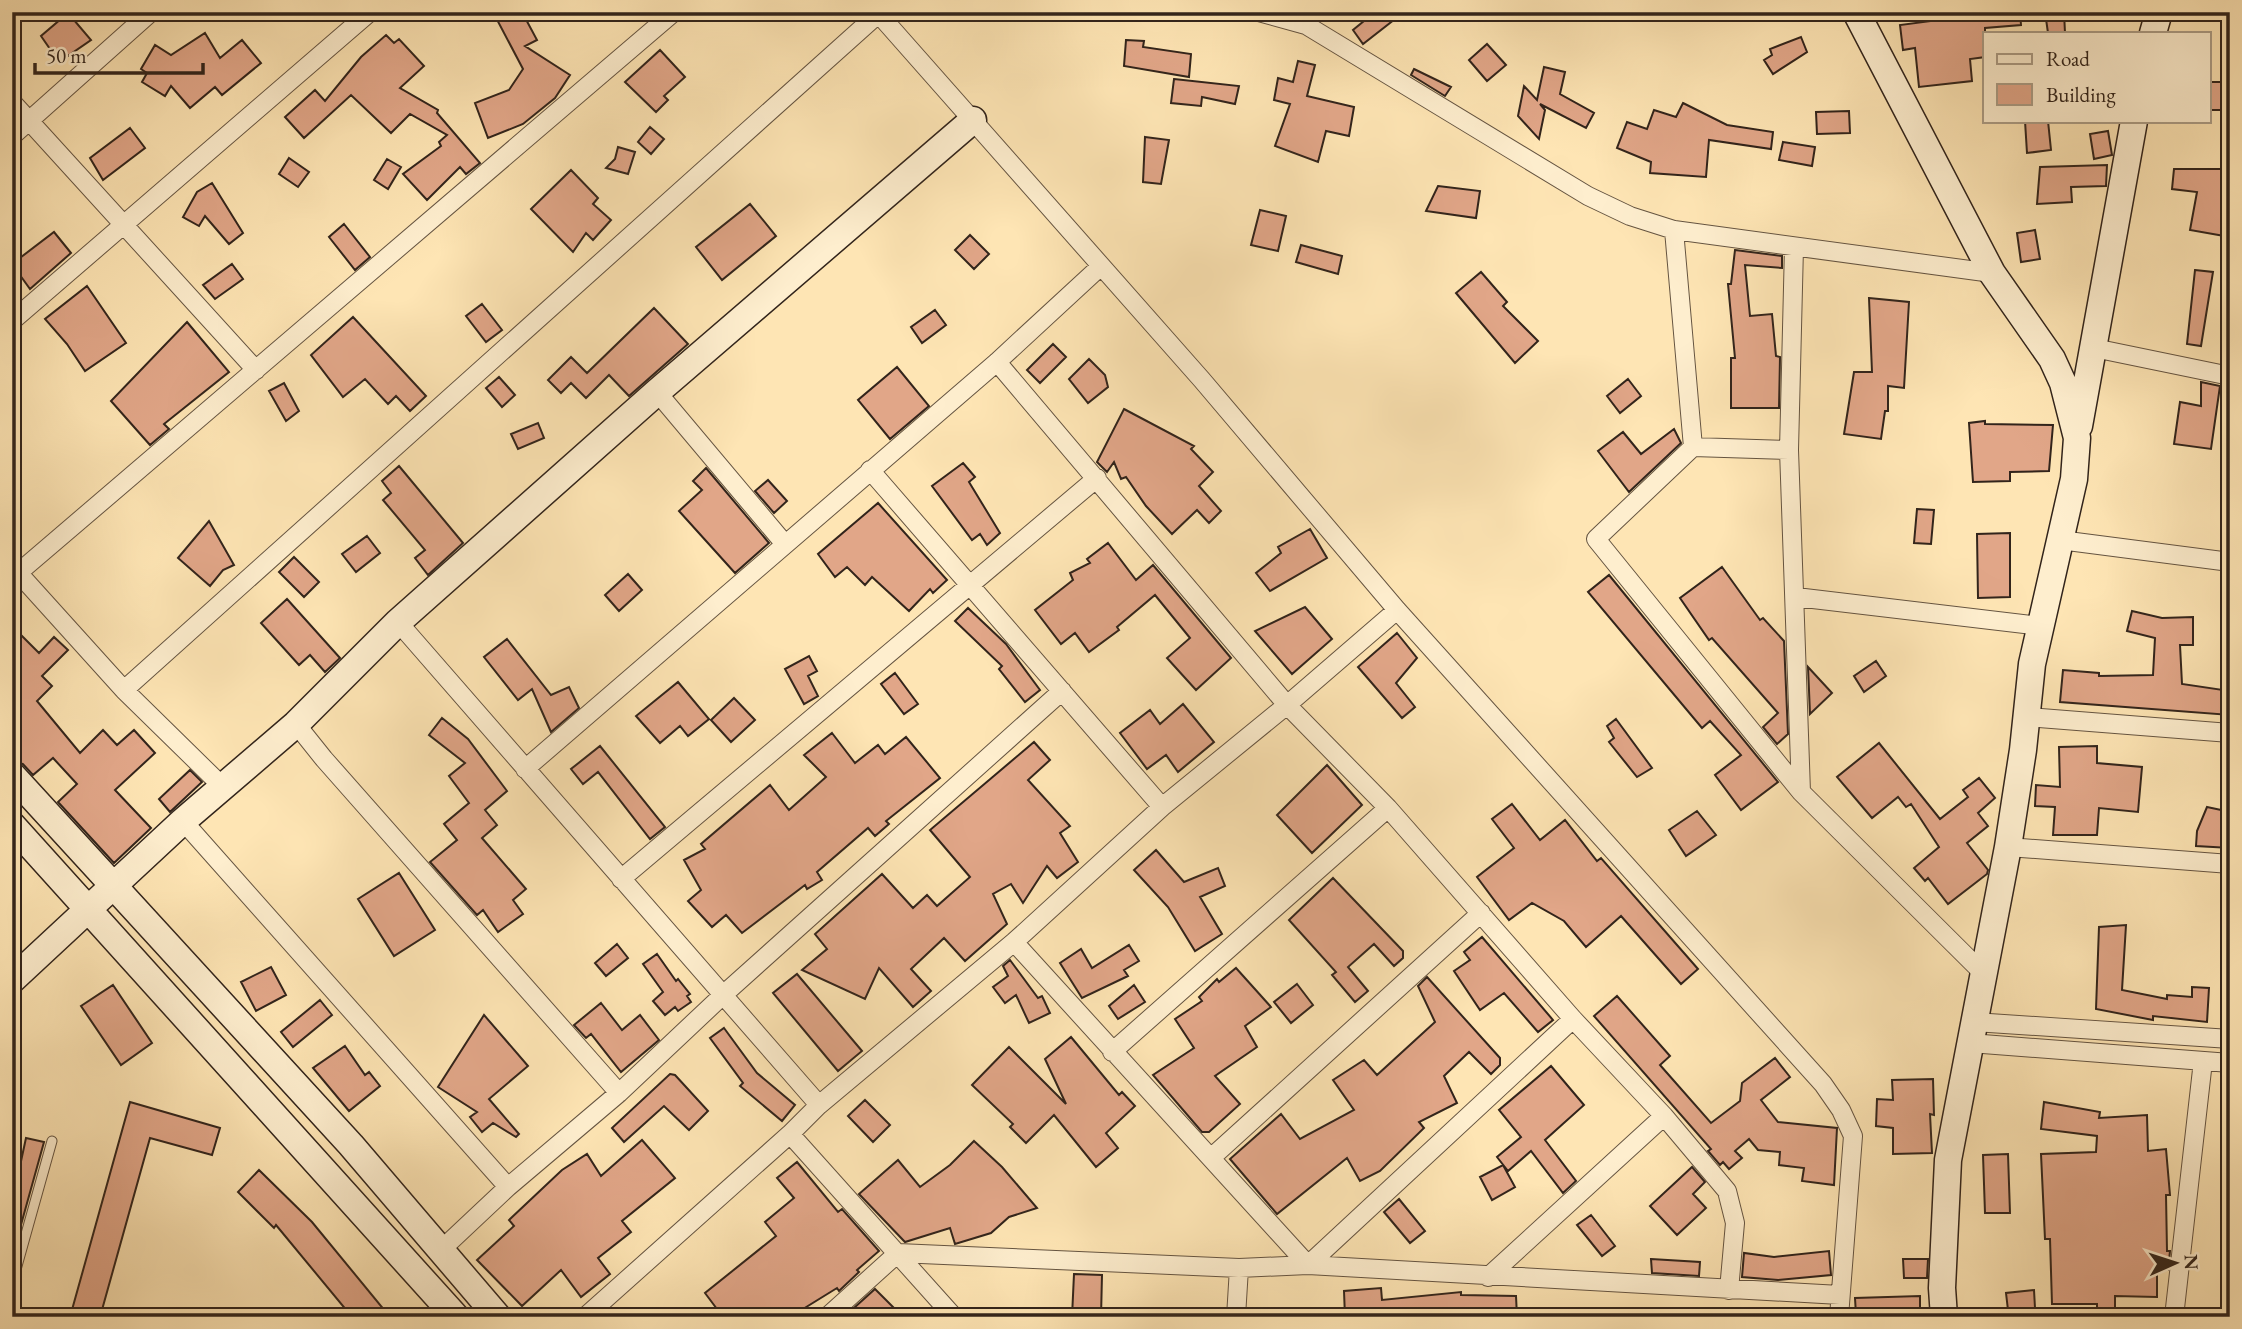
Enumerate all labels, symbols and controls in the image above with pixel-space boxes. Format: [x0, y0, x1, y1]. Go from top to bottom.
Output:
scale bar [35, 32, 203, 76]
legend [1983, 32, 2210, 122]
text: 50 m [46, 42, 87, 69]
text: Road [2046, 45, 2090, 72]
text: Building [2046, 81, 2116, 108]
north arrow [2140, 1228, 2210, 1298]
text: N [2179, 1254, 2204, 1271]

